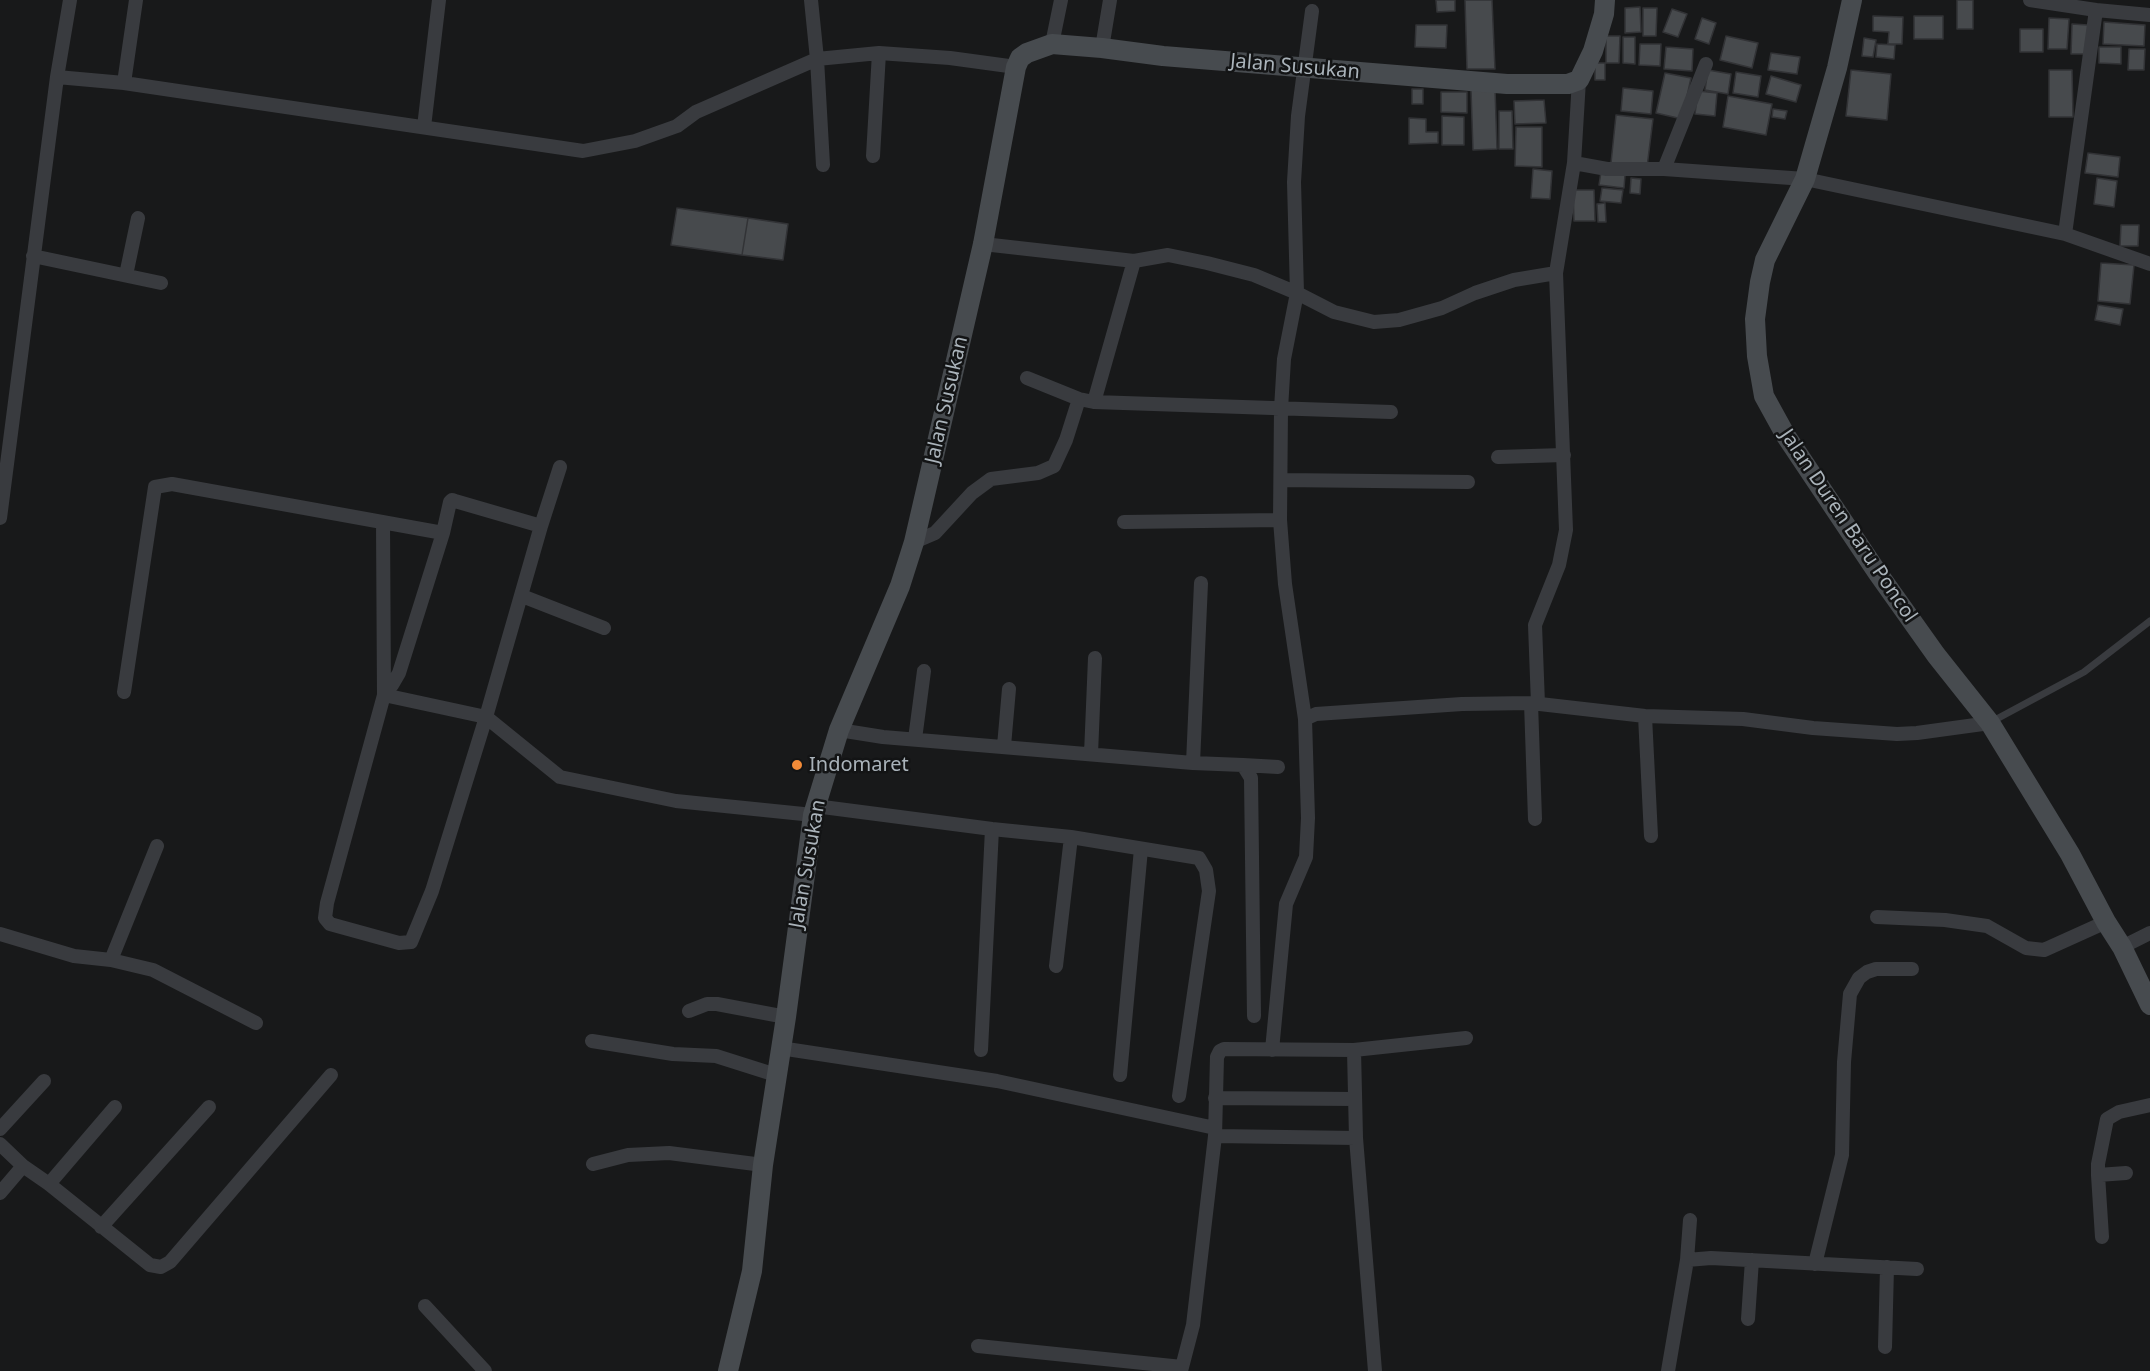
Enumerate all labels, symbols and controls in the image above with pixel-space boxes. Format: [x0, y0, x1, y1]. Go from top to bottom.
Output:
street label: Jalan Susukan [1229, 49, 1361, 85]
street label: Jalan Susukan [921, 334, 973, 466]
street label: Jalan Duren Baru Poncol [1774, 425, 1922, 627]
place label: Indomaret [809, 753, 909, 777]
marker: Indomaret [790, 758, 804, 772]
street label: Jalan Susukan [785, 798, 831, 930]

